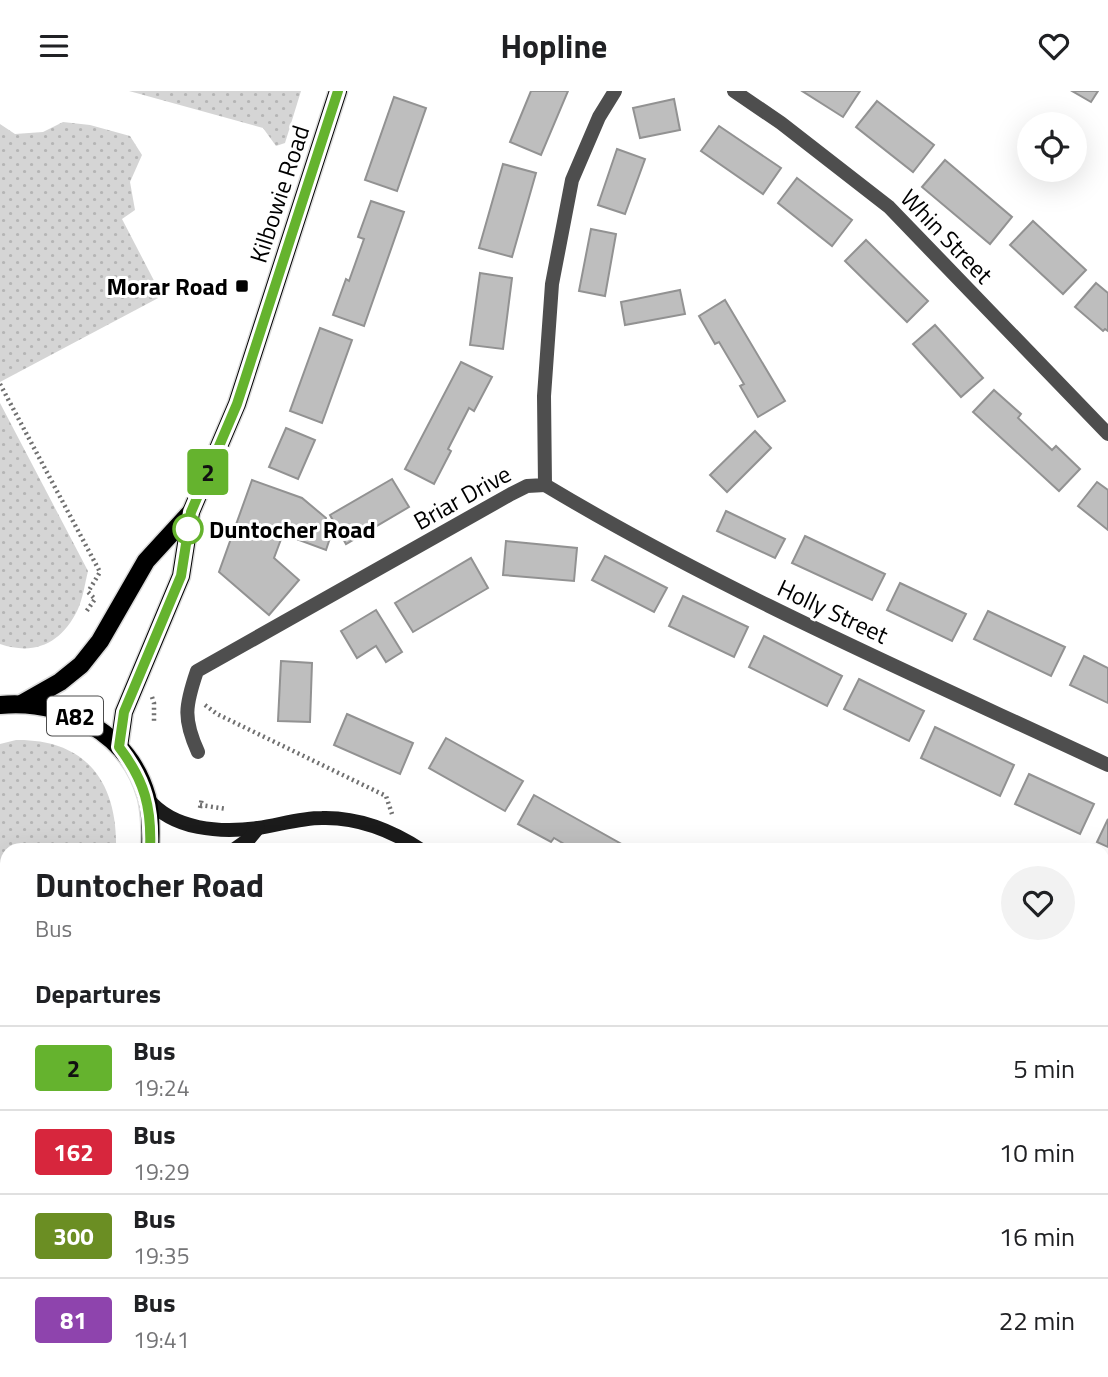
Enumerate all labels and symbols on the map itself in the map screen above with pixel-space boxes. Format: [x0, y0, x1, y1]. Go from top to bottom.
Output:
street label: Kilbowie Road [240, 121, 318, 267]
street label: Whin Street [893, 181, 1002, 292]
place label: Morar Road [106, 268, 228, 304]
marker: Morar Road [234, 278, 250, 294]
line badge: 2 [185, 449, 231, 495]
street label: Briar Drive [407, 455, 517, 539]
place label: Duntocher Road [209, 511, 376, 547]
marker: Duntocher Road [173, 514, 203, 544]
street label: Holly Street [772, 570, 895, 653]
road number: A82 [47, 697, 103, 736]

